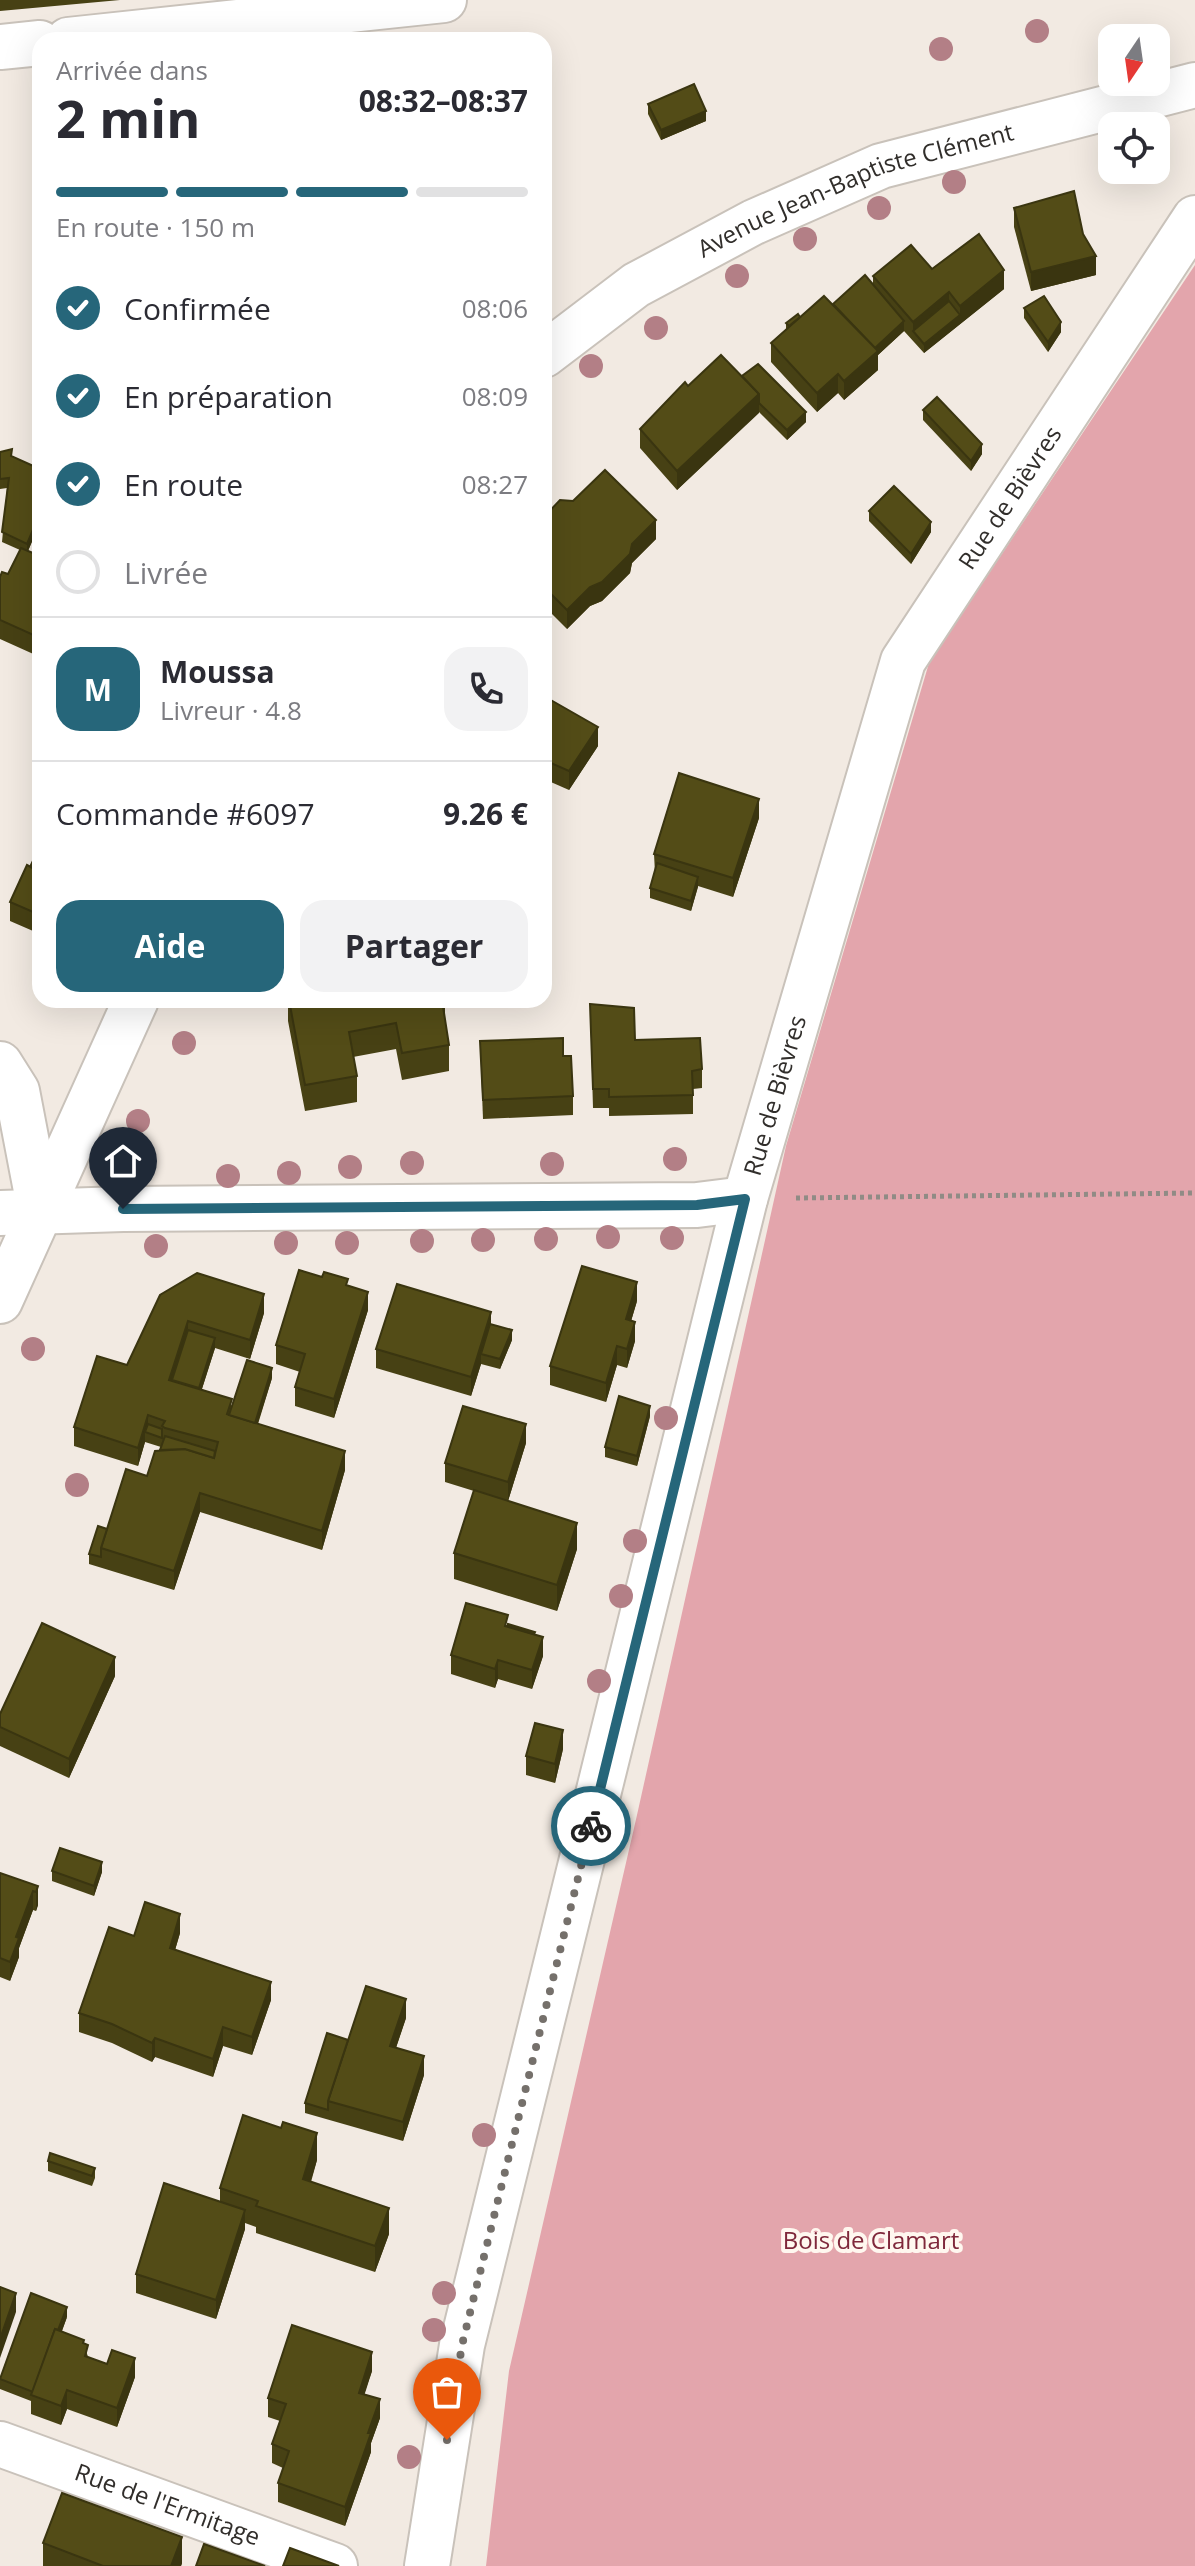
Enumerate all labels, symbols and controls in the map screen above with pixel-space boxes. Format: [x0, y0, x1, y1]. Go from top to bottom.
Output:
north arrow [1098, 24, 1170, 96]
map controls [1098, 24, 1170, 184]
text: Arrivée dans [56, 52, 208, 88]
text: 08:32–08:37 [359, 80, 528, 121]
text: 2 min [56, 82, 200, 153]
button: locate [1098, 112, 1170, 184]
street label: Avenue Jean-Baptiste Clément [691, 115, 1017, 264]
text: En route · 150 m [56, 209, 255, 245]
icon: check [56, 286, 100, 330]
text: Confirmée [124, 288, 271, 329]
text: 08:06 [462, 290, 528, 326]
icon: check [56, 374, 100, 418]
text: En préparation [124, 376, 333, 417]
text: 08:09 [462, 378, 528, 414]
street label: Rue de Bièvres [950, 419, 1068, 575]
icon: check [56, 462, 100, 506]
text: En route [124, 464, 243, 505]
text: 08:27 [462, 466, 528, 502]
text: Livrée [124, 552, 208, 593]
button: phone [444, 647, 528, 731]
text: Moussa [160, 651, 275, 692]
text: M [84, 669, 112, 710]
text: Livreur · 4.8 [160, 692, 302, 728]
text: Commande #6097 [56, 793, 315, 834]
text: 9.26 € [443, 793, 528, 834]
button: Aide [56, 900, 284, 992]
button: Partager [300, 900, 528, 992]
street label: Rue de Bièvres [735, 1011, 813, 1179]
pin [89, 1127, 157, 1209]
icon: home [101, 1139, 145, 1183]
courier [551, 1786, 631, 1866]
icon: bike [569, 1804, 613, 1848]
park label: Bois de Clamart [783, 2223, 959, 2256]
pin [413, 2358, 481, 2440]
icon: bag [425, 2370, 469, 2414]
street label: Rue de l'Ermitage [71, 2455, 265, 2552]

